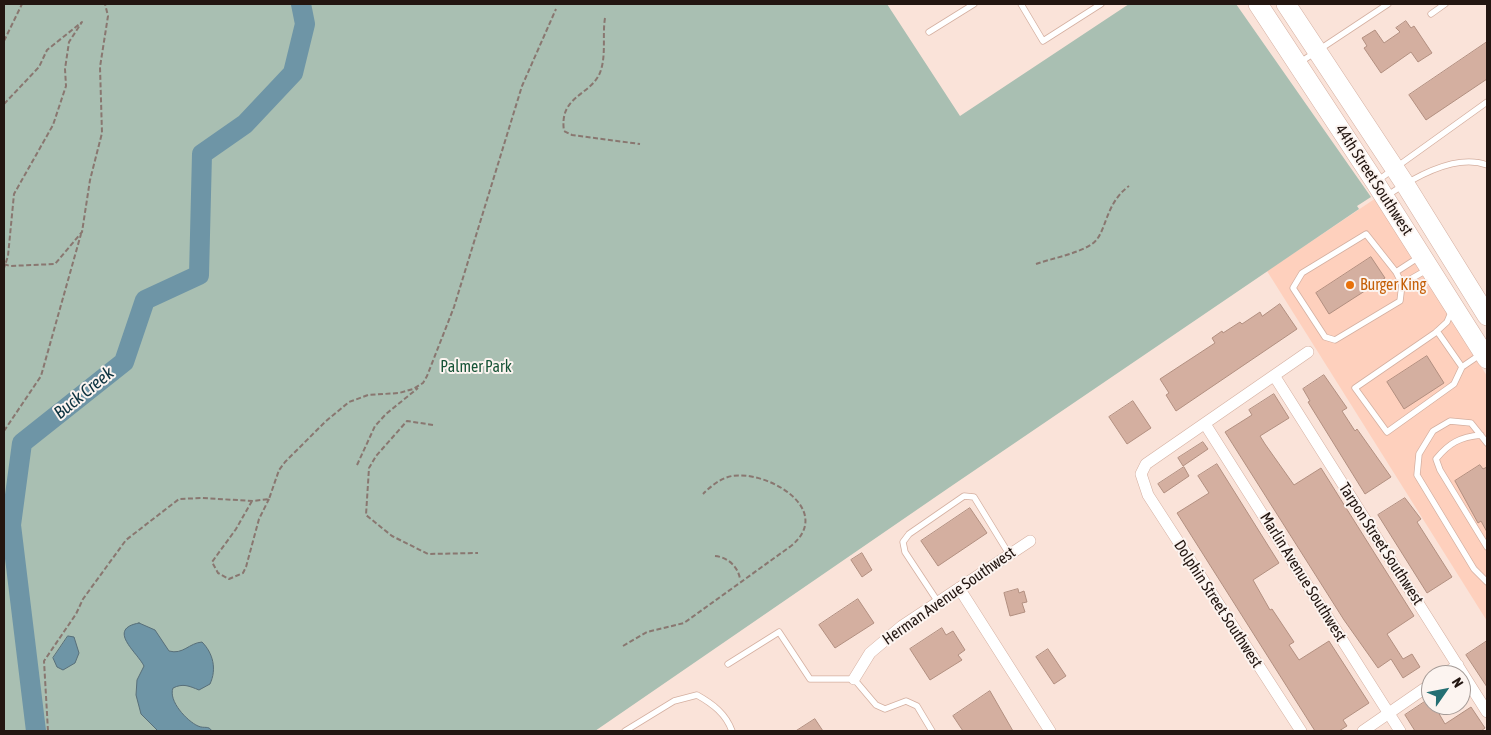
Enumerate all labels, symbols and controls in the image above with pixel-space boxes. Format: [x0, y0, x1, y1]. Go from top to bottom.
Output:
street label: 44th Street Southwest [1331, 121, 1417, 239]
place label: Burger King [1360, 275, 1426, 295]
marker: Burger King [1344, 279, 1356, 291]
park label: Palmer Park [440, 357, 512, 377]
water label: Buck Creek [50, 362, 118, 424]
street label: Tarpon Street Southwest [1334, 479, 1428, 609]
street label: Marlin Avenue Southwest [1256, 509, 1350, 645]
street label: Dolphin Street Southwest [1170, 537, 1266, 671]
street label: Herman Avenue Southwest [879, 543, 1019, 649]
north arrow [1421, 665, 1471, 715]
text: N [1449, 675, 1467, 690]

